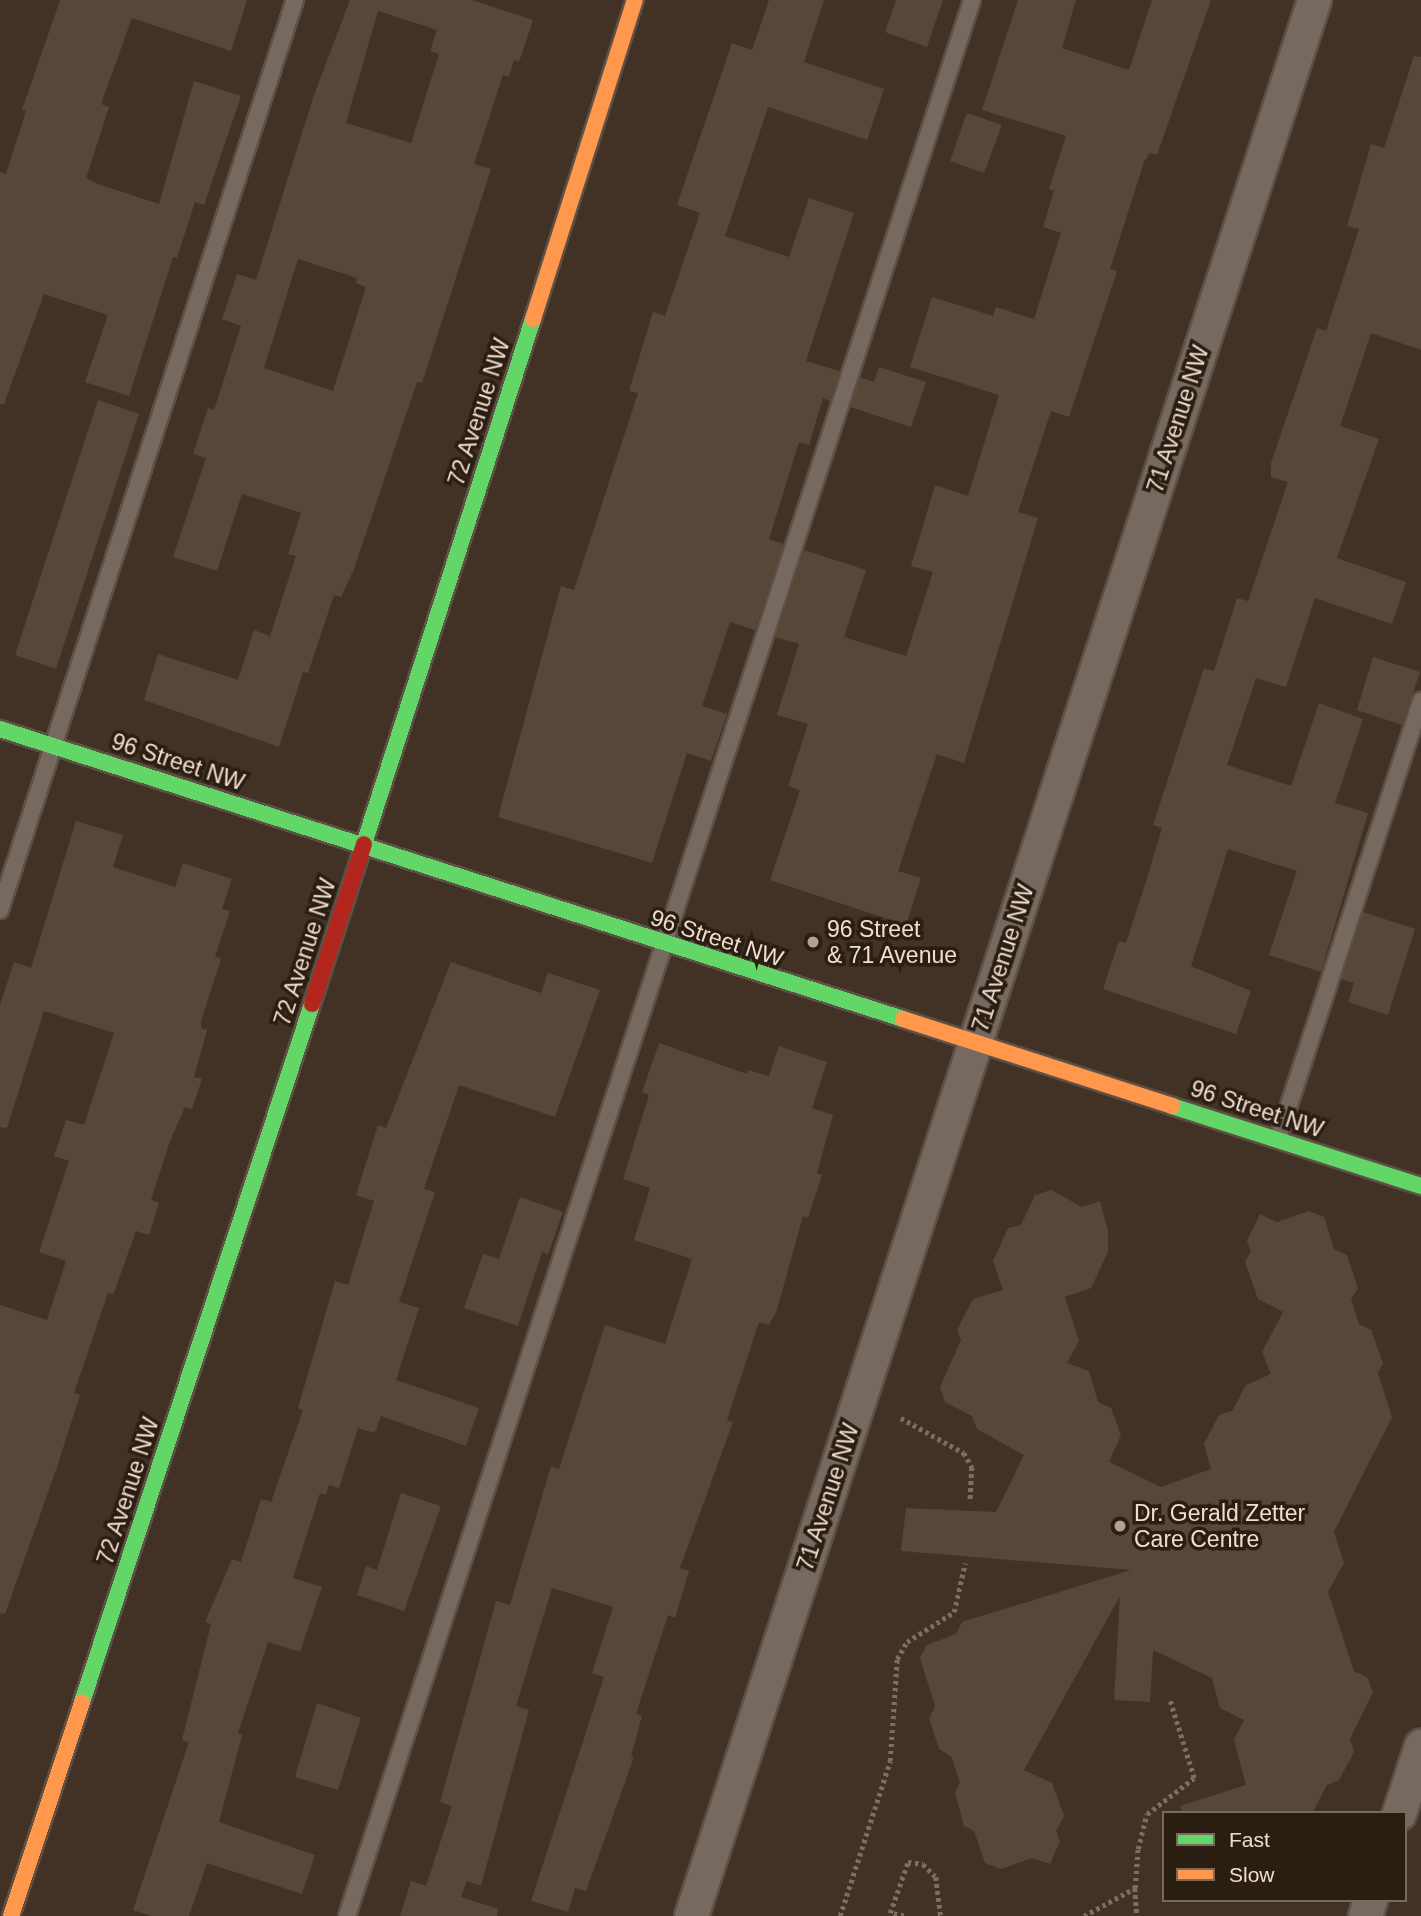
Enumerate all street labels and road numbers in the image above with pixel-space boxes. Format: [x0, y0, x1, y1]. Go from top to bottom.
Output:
street label: 72 Avenue NW [442, 334, 516, 490]
street label: 71 Avenue NW [1141, 341, 1215, 497]
street label: 96 Street NW [108, 728, 248, 796]
street label: 72 Avenue NW [268, 874, 342, 1030]
street label: 71 Avenue NW [966, 880, 1040, 1036]
street label: 96 Street NW [647, 904, 787, 972]
street label: 96 Street NW [1187, 1075, 1327, 1143]
street label: 72 Avenue NW [91, 1413, 165, 1569]
street label: 71 Avenue NW [791, 1419, 865, 1575]

